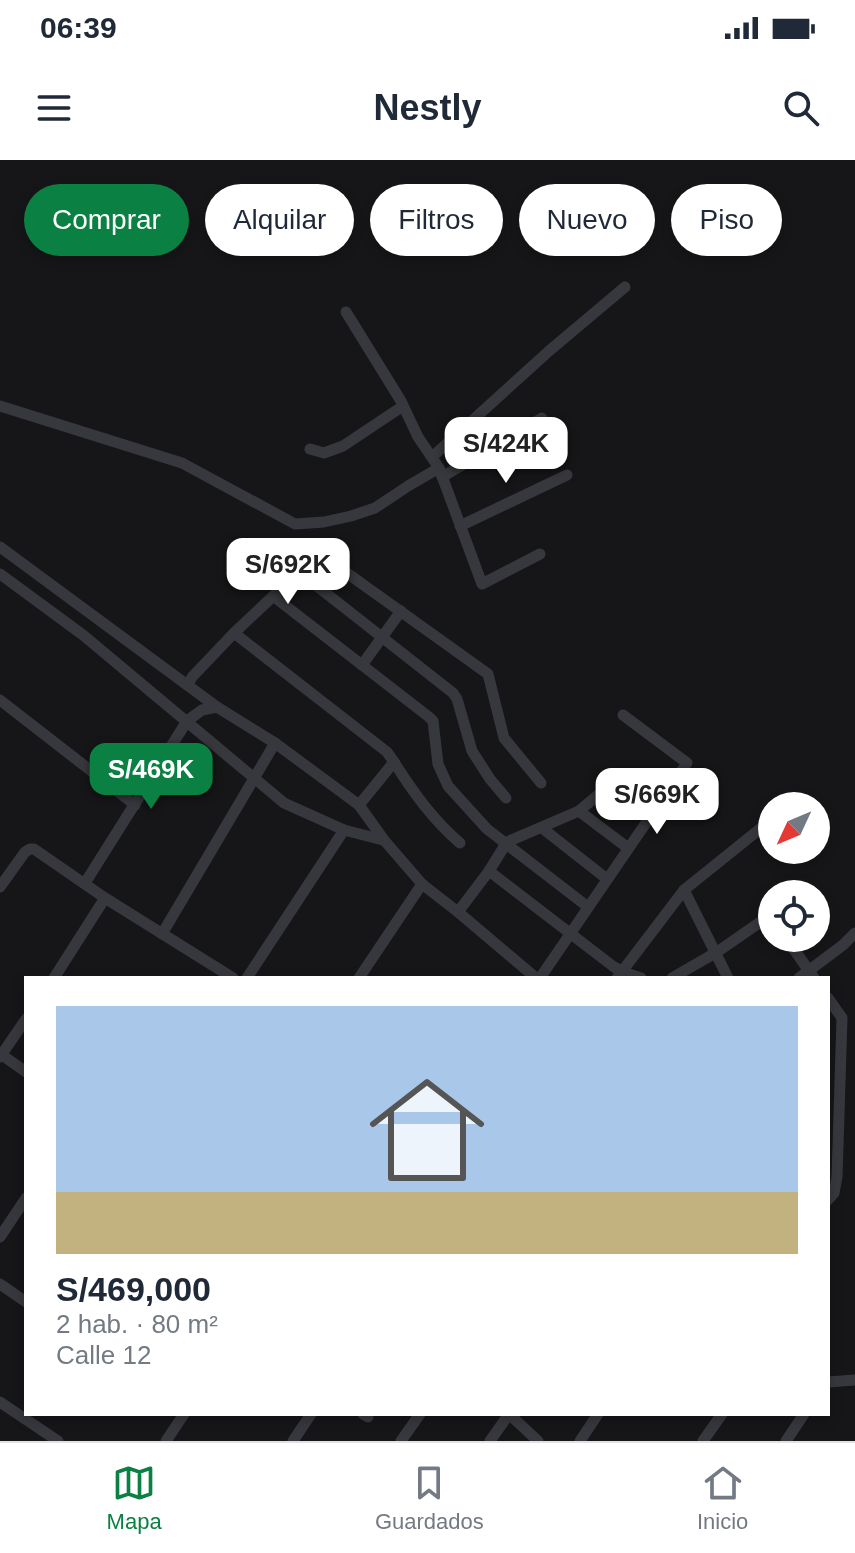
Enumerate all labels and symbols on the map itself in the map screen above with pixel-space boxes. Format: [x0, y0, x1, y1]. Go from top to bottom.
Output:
pin: S/424K [441, 417, 571, 485]
pin: S/692K [223, 538, 353, 606]
pin: S/469K [86, 743, 216, 811]
pin: S/669K [592, 768, 722, 836]
north arrow [758, 792, 830, 864]

